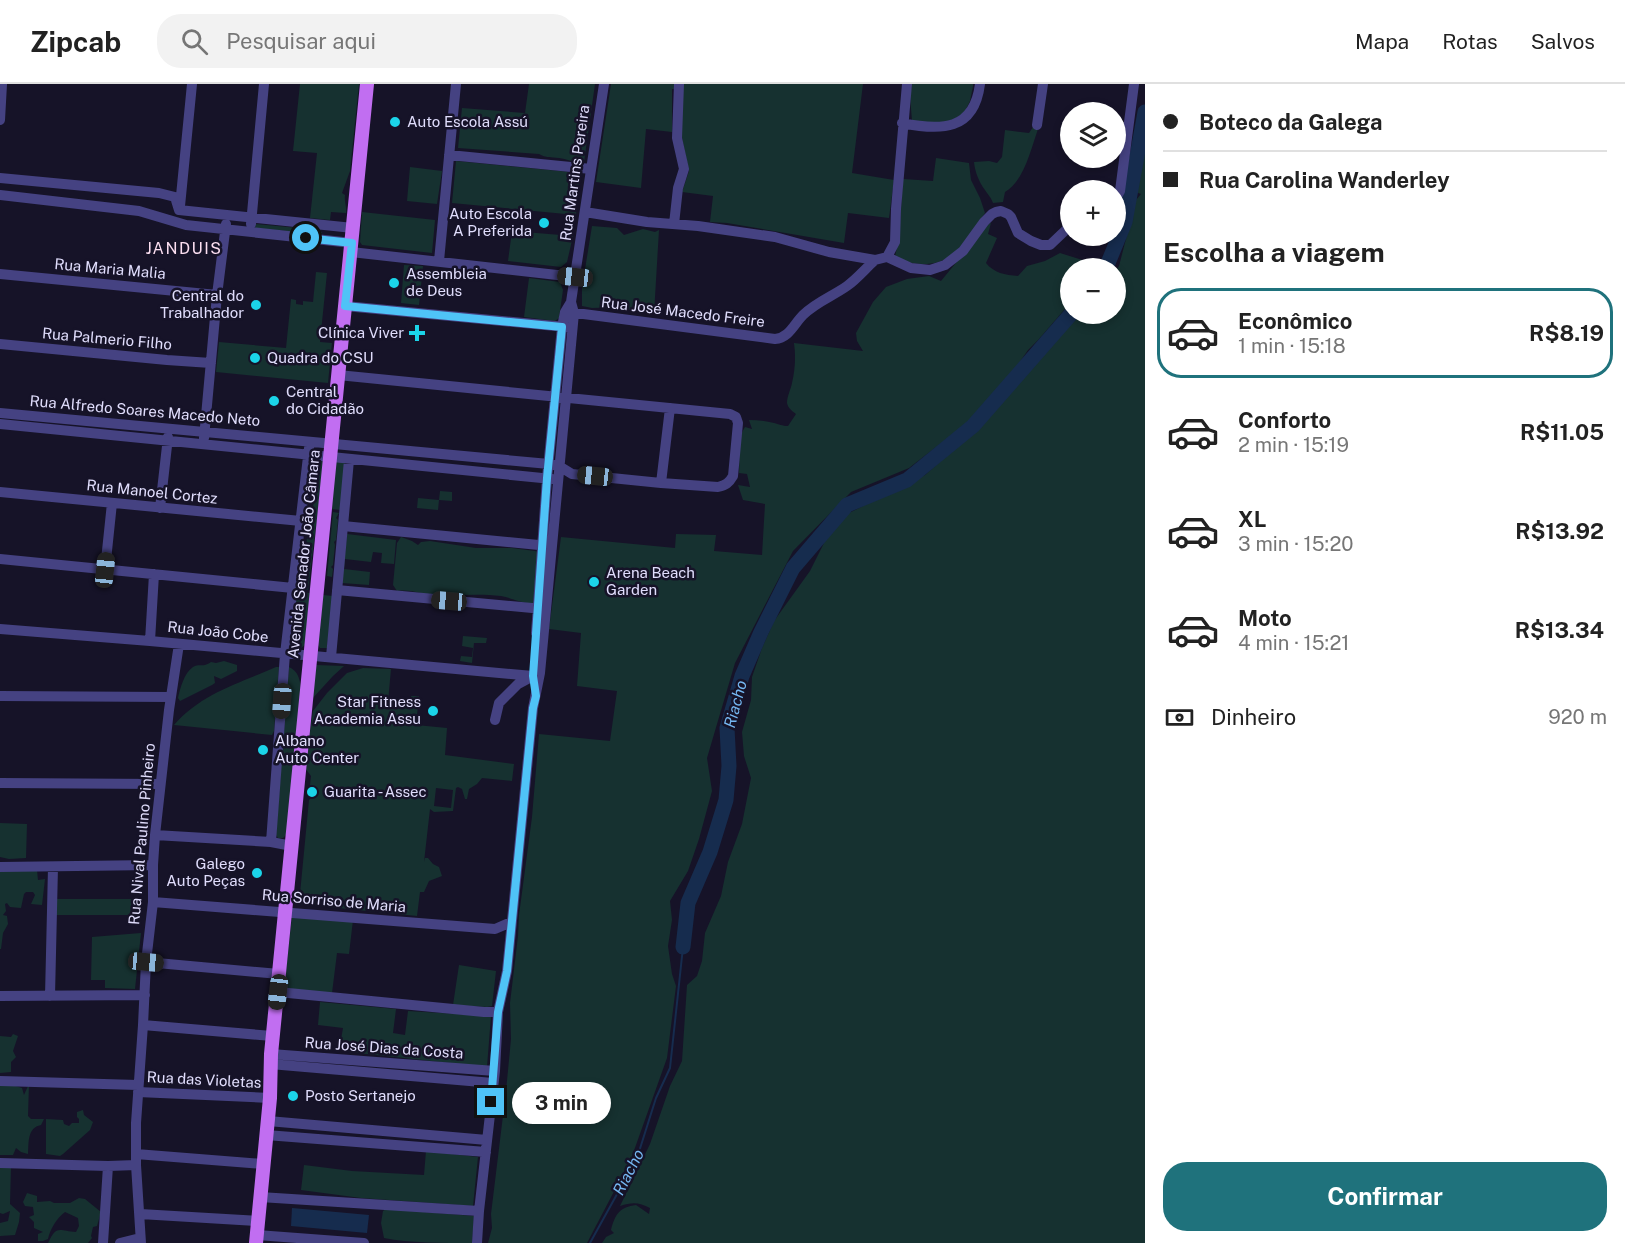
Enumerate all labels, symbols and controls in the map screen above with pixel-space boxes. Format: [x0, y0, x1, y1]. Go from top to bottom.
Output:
search box [157, 14, 577, 68]
text: Zipcab [30, 25, 121, 58]
icon: search [178, 25, 211, 58]
text: Pesquisar aqui [226, 28, 376, 54]
text: Mapa [1355, 29, 1409, 54]
text: Rotas [1442, 29, 1498, 54]
text: Salvos [1531, 29, 1595, 54]
map controls [1060, 102, 1126, 324]
button: layers [1060, 102, 1126, 168]
street label: Rua Martins Pereira [557, 104, 592, 242]
text: Boteco da Galega [1199, 109, 1382, 135]
place label: Auto Escola Assú [407, 113, 528, 130]
marker: Auto Escola Assú [388, 115, 402, 129]
text: Rua Carolina Wanderley [1199, 167, 1450, 193]
button: + [1060, 180, 1126, 246]
place label: Auto Escola A Preferida [449, 205, 532, 239]
marker: Auto Escola A Preferida [537, 216, 551, 230]
route start [292, 224, 319, 251]
text: Escolha a viagem [1163, 236, 1385, 268]
district label: JANDUIS [145, 239, 223, 258]
street label: Rua Maria Malia [54, 255, 166, 282]
button: − [1060, 258, 1126, 324]
place label: Assembleia de Deus [406, 265, 487, 299]
car [556, 266, 594, 288]
marker: Assembleia de Deus [387, 276, 401, 290]
place label: Central do Trabalhador [160, 287, 244, 321]
street label: Rua José Macedo Freire [600, 293, 766, 330]
marker: Central do Trabalhador [249, 298, 263, 312]
icon: car [1166, 306, 1220, 360]
text: Econômico [1238, 308, 1353, 334]
text: R$8.19 [1529, 320, 1604, 346]
street label: Rua Palmerio Filho [41, 324, 173, 353]
place label: Clínica Viver [318, 324, 404, 341]
marker: Clínica Viver [408, 324, 426, 342]
text: 1 min · 15:18 [1238, 334, 1346, 358]
place label: Quadra do CSU [267, 349, 373, 366]
marker: Quadra do CSU [248, 351, 262, 365]
place label: Central do Cidadão [286, 383, 364, 417]
street label: Rua Alfredo Soares Macedo Neto [29, 392, 261, 429]
marker: Central do Cidadão [267, 394, 281, 408]
icon: car [1166, 405, 1220, 459]
text: Conforto [1238, 407, 1331, 433]
text: R$11.05 [1520, 419, 1604, 445]
text: 2 min · 15:19 [1238, 433, 1349, 457]
street label: Avenida Senador João Câmara [284, 449, 323, 659]
car [576, 465, 614, 487]
street label: Rua Manoel Cortez [86, 476, 218, 507]
icon: car [1166, 504, 1220, 558]
text: XL [1238, 506, 1266, 532]
text: R$13.92 [1515, 518, 1604, 544]
text: 3 min · 15:20 [1238, 532, 1354, 556]
car [94, 551, 116, 589]
place label: Arena Beach Garden [606, 564, 695, 598]
marker: Arena Beach Garden [587, 575, 601, 589]
car [430, 590, 468, 612]
icon: car [1166, 603, 1220, 657]
text: Moto [1238, 605, 1292, 631]
text: R$13.34 [1515, 617, 1604, 643]
street label: Rua João Cobe [167, 618, 269, 645]
text: 4 min · 15:21 [1238, 631, 1349, 655]
water label: Riacho [720, 678, 751, 730]
car [272, 682, 292, 720]
place label: Star Fitness Academia Assu [314, 693, 421, 727]
icon: cash [1163, 701, 1196, 734]
marker: Star Fitness Academia Assu [426, 704, 440, 718]
text: Dinheiro [1211, 704, 1296, 730]
text: 920 m [1548, 705, 1607, 729]
place label: Albano Auto Center [275, 732, 359, 766]
street label: Rua Nival Paulino Pinheiro [125, 742, 158, 925]
marker: Albano Auto Center [256, 743, 270, 757]
place label: Guarita - Assec [324, 783, 427, 800]
marker: Guarita - Assec [305, 785, 319, 799]
place label: Galego Auto Peças [166, 855, 245, 889]
marker: Galego Auto Peças [250, 866, 264, 880]
street label: Rua Sorriso de Maria [261, 886, 407, 915]
car [127, 951, 165, 973]
car [267, 973, 289, 1011]
street label: Rua José Dias da Costa [304, 1033, 464, 1062]
street label: Rua das Violetas [146, 1068, 262, 1091]
callout: 3 min [512, 1081, 611, 1123]
place label: Posto Sertanejo [305, 1087, 416, 1104]
route end [477, 1088, 504, 1115]
marker: Posto Sertanejo [286, 1089, 300, 1103]
text: 3 min [535, 1091, 588, 1115]
water label: Riacho [609, 1146, 648, 1198]
button: Confirmar [1163, 1162, 1607, 1231]

